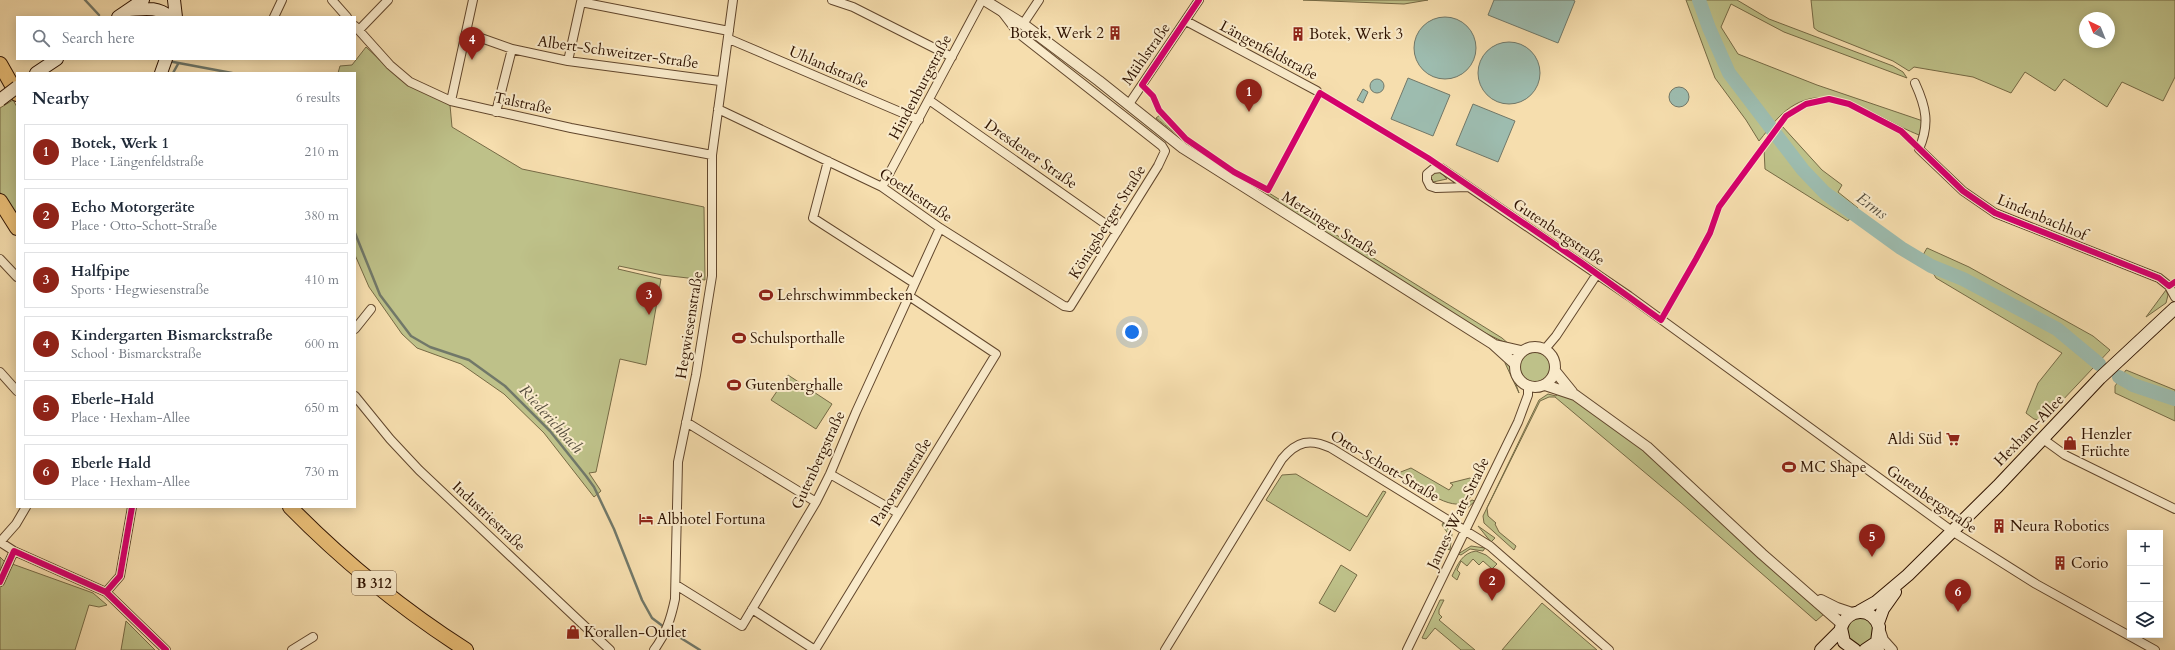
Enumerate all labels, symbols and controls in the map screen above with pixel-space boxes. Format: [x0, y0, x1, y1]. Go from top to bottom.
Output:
north arrow [2079, 12, 2115, 48]
search box [16, 16, 356, 60]
street label: Längenfeldstraße [1216, 16, 1322, 84]
street label: Mühlstraße [1117, 19, 1175, 89]
place label: Botek, Werk 2 [1010, 23, 1104, 43]
place label: Botek, Werk 3 [1309, 24, 1403, 44]
building icon: Botek, Werk 2 [1107, 25, 1123, 41]
building icon: Botek, Werk 3 [1290, 26, 1306, 42]
icon: search [30, 27, 52, 49]
pin: 4 [459, 27, 485, 60]
text: Search here [62, 28, 135, 48]
street label: Albert-Schweitzer-Straße [536, 31, 700, 73]
street label: Hindenburgstraße [884, 31, 956, 143]
street label: Uhlandstraße [786, 41, 872, 93]
pin: 1 [1236, 79, 1262, 112]
text: Nearby [32, 87, 89, 110]
street label: Talstraße [492, 87, 554, 119]
text: 6 results [296, 89, 340, 107]
street label: Dresdener Straße [981, 115, 1082, 194]
text: Botek, Werk 1 [71, 133, 169, 153]
text: 1 [43, 143, 49, 161]
text: 210 m [305, 143, 339, 161]
text: Place · Längenfeldstraße [71, 153, 204, 171]
street label: Königsberger Straße [1064, 161, 1150, 283]
street label: Goethestraße [876, 163, 957, 227]
street label: Metzinger Straße [1278, 186, 1382, 262]
water label: Erms [1852, 187, 1892, 225]
street label: Lindenbachhof [1994, 189, 2092, 246]
street label: Gutenbergstraße [1509, 194, 1609, 270]
text: Echo Motorgeräte [71, 197, 195, 217]
text: 2 [43, 207, 49, 225]
text: 380 m [305, 207, 339, 225]
text: Place · Otto-Schott-Straße [71, 217, 217, 235]
text: Halfpipe [71, 261, 130, 281]
street label: Hegwiesenstraße [671, 270, 707, 380]
text: 3 [43, 271, 49, 289]
text: 410 m [305, 271, 339, 289]
text: Sports · Hegwiesenstraße [71, 281, 209, 299]
pin: 3 [636, 282, 662, 315]
place label: Lehrschwimmbecken [777, 285, 914, 305]
sports icon: Lehrschwimmbecken [758, 287, 774, 303]
your location [1122, 322, 1142, 342]
text: Kindergarten Bismarckstraße [71, 325, 273, 345]
place label: Schulsporthalle [750, 328, 845, 348]
sports icon: Schulsporthalle [731, 330, 747, 346]
text: 4 [43, 335, 49, 353]
text: 600 m [305, 335, 339, 353]
text: School · Bismarckstraße [71, 345, 202, 363]
place label: Gutenberghalle [745, 375, 843, 395]
sports icon: Gutenberghalle [726, 377, 742, 393]
water label: Riederichbach [514, 380, 588, 459]
text: Eberle-Hald [71, 389, 154, 409]
street label: Hexham-Allee [1990, 390, 2069, 470]
text: 5 [43, 399, 49, 417]
text: 650 m [305, 399, 339, 417]
street label: Gutenbergstraße [786, 407, 850, 512]
text: Place · Hexham-Allee [71, 409, 190, 427]
place label: Henzler Früchte [2081, 424, 2132, 461]
street label: Otto-Schott-Straße [1327, 425, 1443, 507]
place label: Aldi Süd [1888, 429, 1942, 449]
supermarket icon: Aldi Süd [1945, 431, 1961, 447]
street label: Panoramastraße [866, 434, 936, 530]
shop icon: Henzler Früchte [2062, 435, 2078, 451]
text: Eberle Hald [71, 453, 151, 473]
street label: James-Watt-Straße [1421, 454, 1494, 574]
place label: MC Shape [1800, 457, 1867, 477]
sports icon: MC Shape [1781, 459, 1797, 475]
street label: Gutenbergstraße [1883, 460, 1981, 538]
text: 6 [43, 463, 49, 481]
text: 730 m [305, 463, 339, 481]
text: Place · Hexham-Allee [71, 473, 190, 491]
street label: Industriestraße [448, 477, 530, 555]
place label: Albhotel Fortuna [657, 509, 766, 529]
hotel icon: Albhotel Fortuna [638, 511, 654, 527]
place label: Neura Robotics [2010, 516, 2109, 536]
building icon: Neura Robotics [1991, 518, 2007, 534]
pin: 5 [1859, 524, 1885, 557]
map controls [2127, 530, 2163, 638]
button: + [2127, 530, 2163, 566]
place label: Corio [2071, 553, 2108, 573]
building icon: Corio [2052, 555, 2068, 571]
button: − [2127, 566, 2163, 602]
pin: 2 [1479, 568, 1505, 601]
road number: B 312 [352, 571, 396, 595]
pin: 6 [1945, 579, 1971, 612]
button: layers [2127, 602, 2163, 638]
place label: Korallen-Outlet [584, 622, 686, 642]
shop icon: Korallen-Outlet [565, 624, 581, 640]

